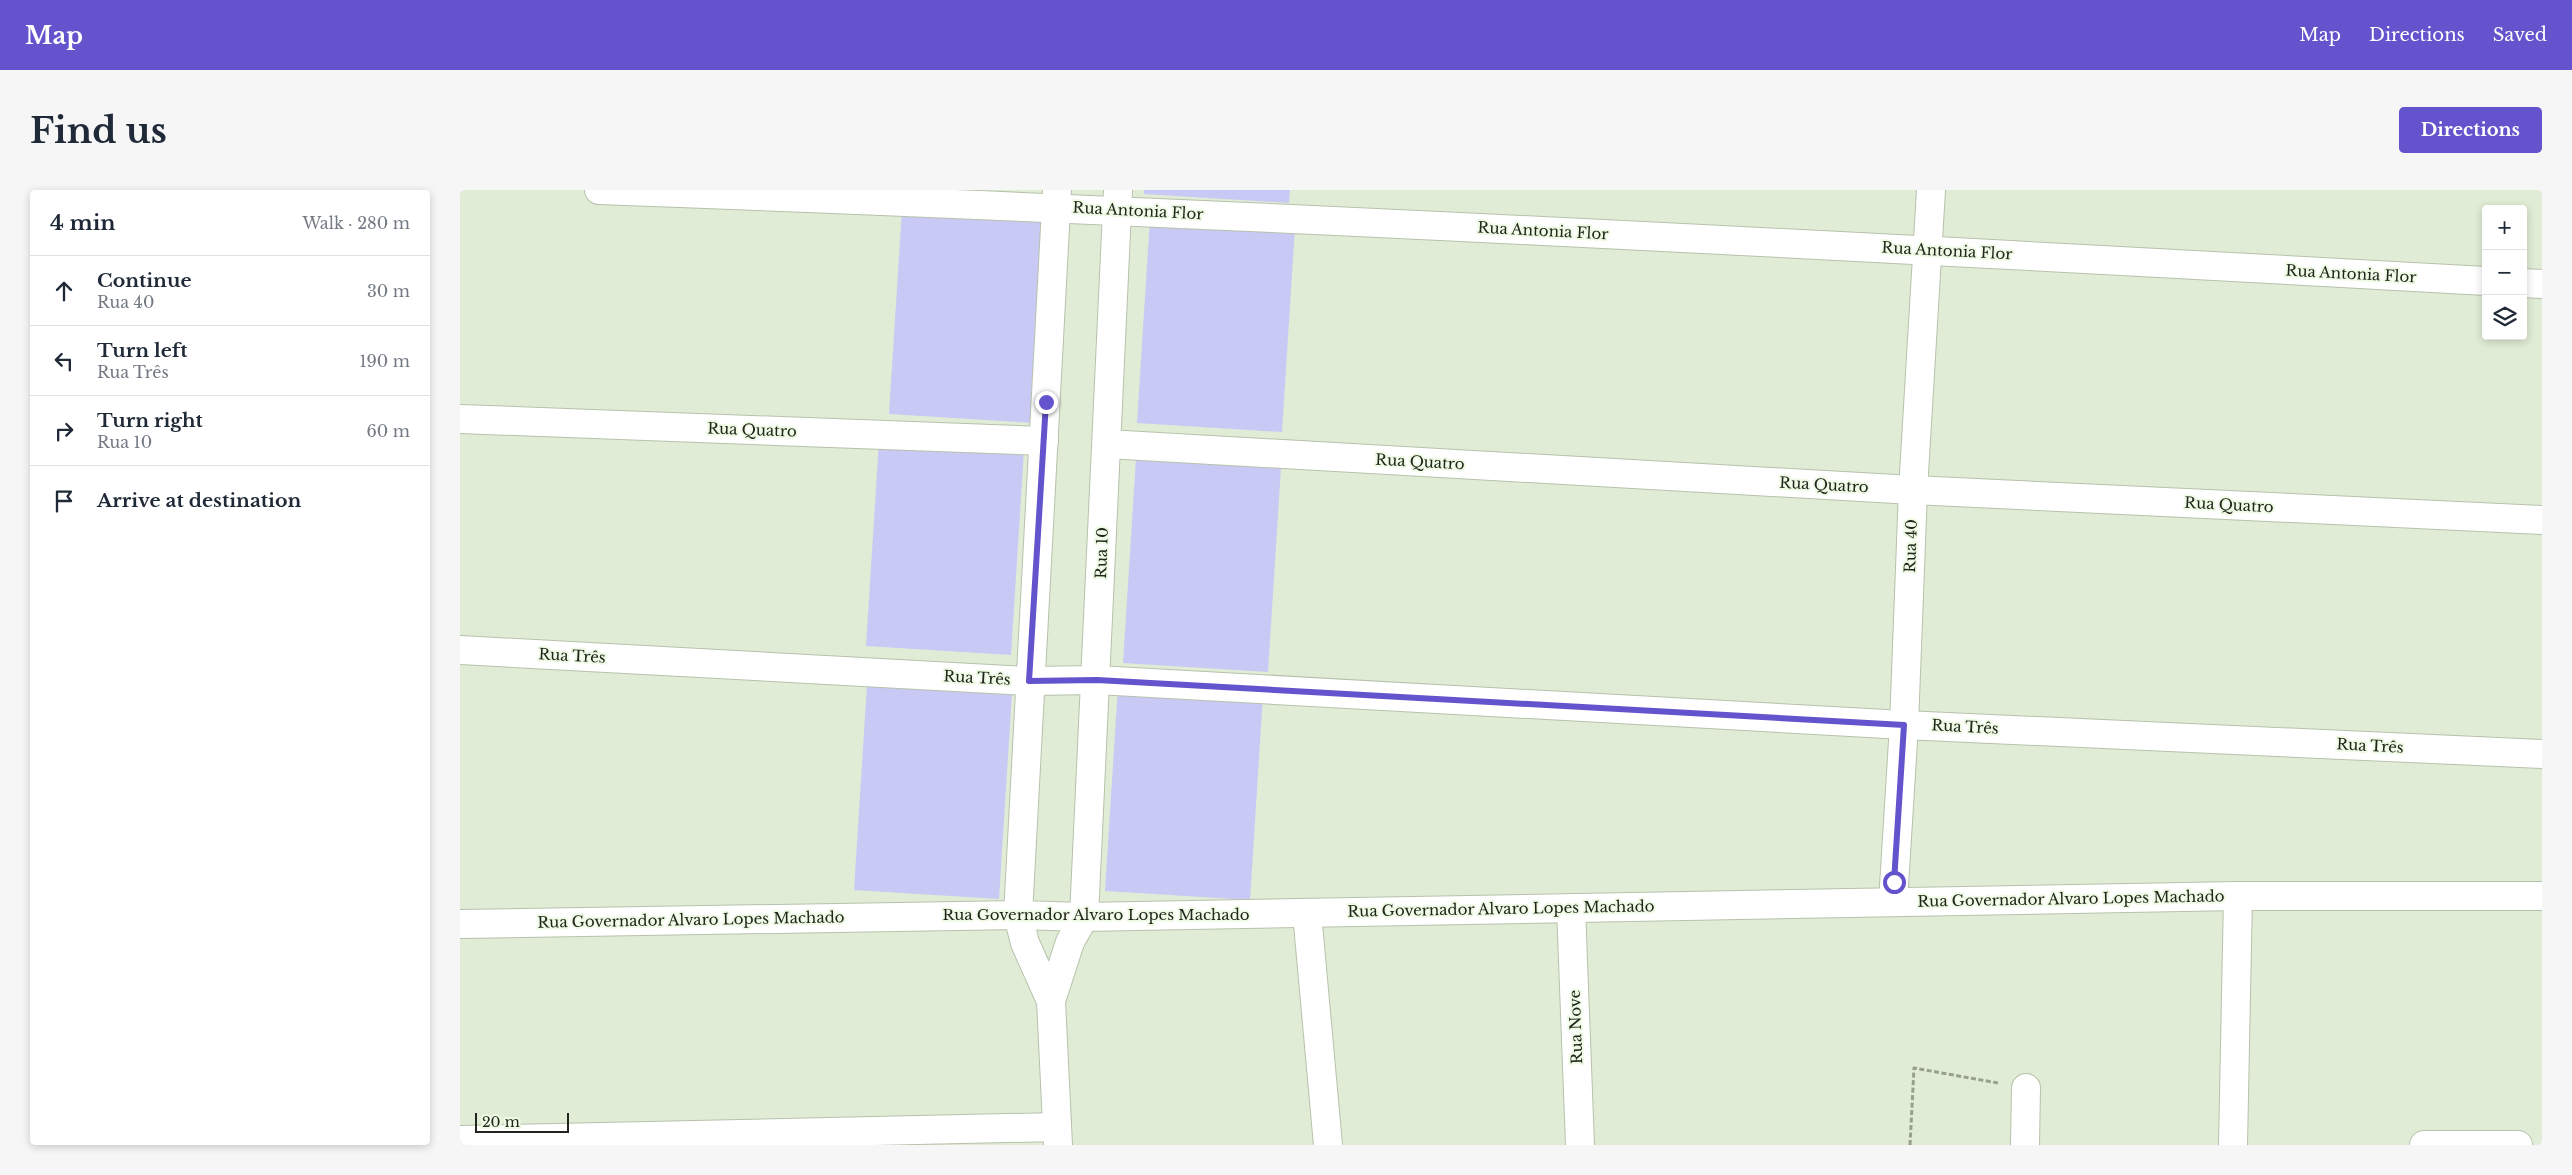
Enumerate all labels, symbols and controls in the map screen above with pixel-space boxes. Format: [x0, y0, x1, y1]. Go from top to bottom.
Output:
text: Map [25, 21, 83, 50]
text: Map [2299, 24, 2341, 46]
text: Directions [2369, 24, 2465, 46]
text: Saved [2493, 24, 2547, 46]
button: Directions [2399, 107, 2542, 153]
text: Find us [30, 109, 167, 152]
street label: Rua Antonia Flor [1072, 198, 1205, 223]
map controls [2482, 205, 2527, 340]
button: + [2482, 205, 2527, 250]
text: 4 min [50, 210, 116, 236]
text: Walk · 280 m [302, 213, 410, 233]
street label: Rua Antonia Flor [1477, 218, 1610, 243]
street label: Rua Antonia Flor [1881, 238, 2014, 263]
button: − [2482, 250, 2527, 295]
street label: Rua Antonia Flor [2285, 261, 2418, 286]
text: Continue [97, 269, 192, 292]
icon: ahead [50, 277, 78, 305]
text: 30 m [367, 281, 410, 301]
text: Rua 40 [97, 292, 154, 312]
button: layers [2482, 295, 2527, 340]
text: Turn left [97, 339, 188, 362]
icon: left [50, 347, 78, 375]
text: 190 m [359, 351, 410, 371]
text: Rua Três [97, 362, 169, 382]
route end [1035, 391, 1058, 414]
text: Turn right [97, 409, 203, 432]
icon: right [50, 417, 78, 445]
street label: Rua Quatro [707, 418, 797, 441]
text: 60 m [367, 421, 410, 441]
text: Rua 10 [97, 432, 152, 452]
street label: Rua Quatro [1375, 450, 1465, 473]
street label: Rua Quatro [1779, 473, 1869, 496]
icon: arrive [50, 487, 78, 515]
text: Arrive at destination [97, 489, 301, 512]
street label: Rua Quatro [2184, 493, 2274, 516]
street label: Rua 40 [1900, 519, 1921, 573]
street label: Rua 10 [1091, 527, 1112, 579]
street label: Rua Três [538, 644, 606, 667]
street label: Rua Três [943, 666, 1011, 689]
street label: Rua Três [1931, 715, 1999, 738]
street label: Rua Três [2336, 734, 2404, 757]
route start [1883, 871, 1906, 894]
street label: Rua Governador Alvaro Lopes Machado [1917, 886, 2225, 911]
street label: Rua Governador Alvaro Lopes Machado [1347, 896, 1655, 921]
street label: Rua Governador Alvaro Lopes Machado [942, 905, 1250, 924]
street label: Rua Governador Alvaro Lopes Machado [537, 907, 845, 932]
street label: Rua Nove [1565, 990, 1586, 1064]
scale bar [475, 1110, 569, 1133]
text: 20 m [482, 1113, 520, 1131]

